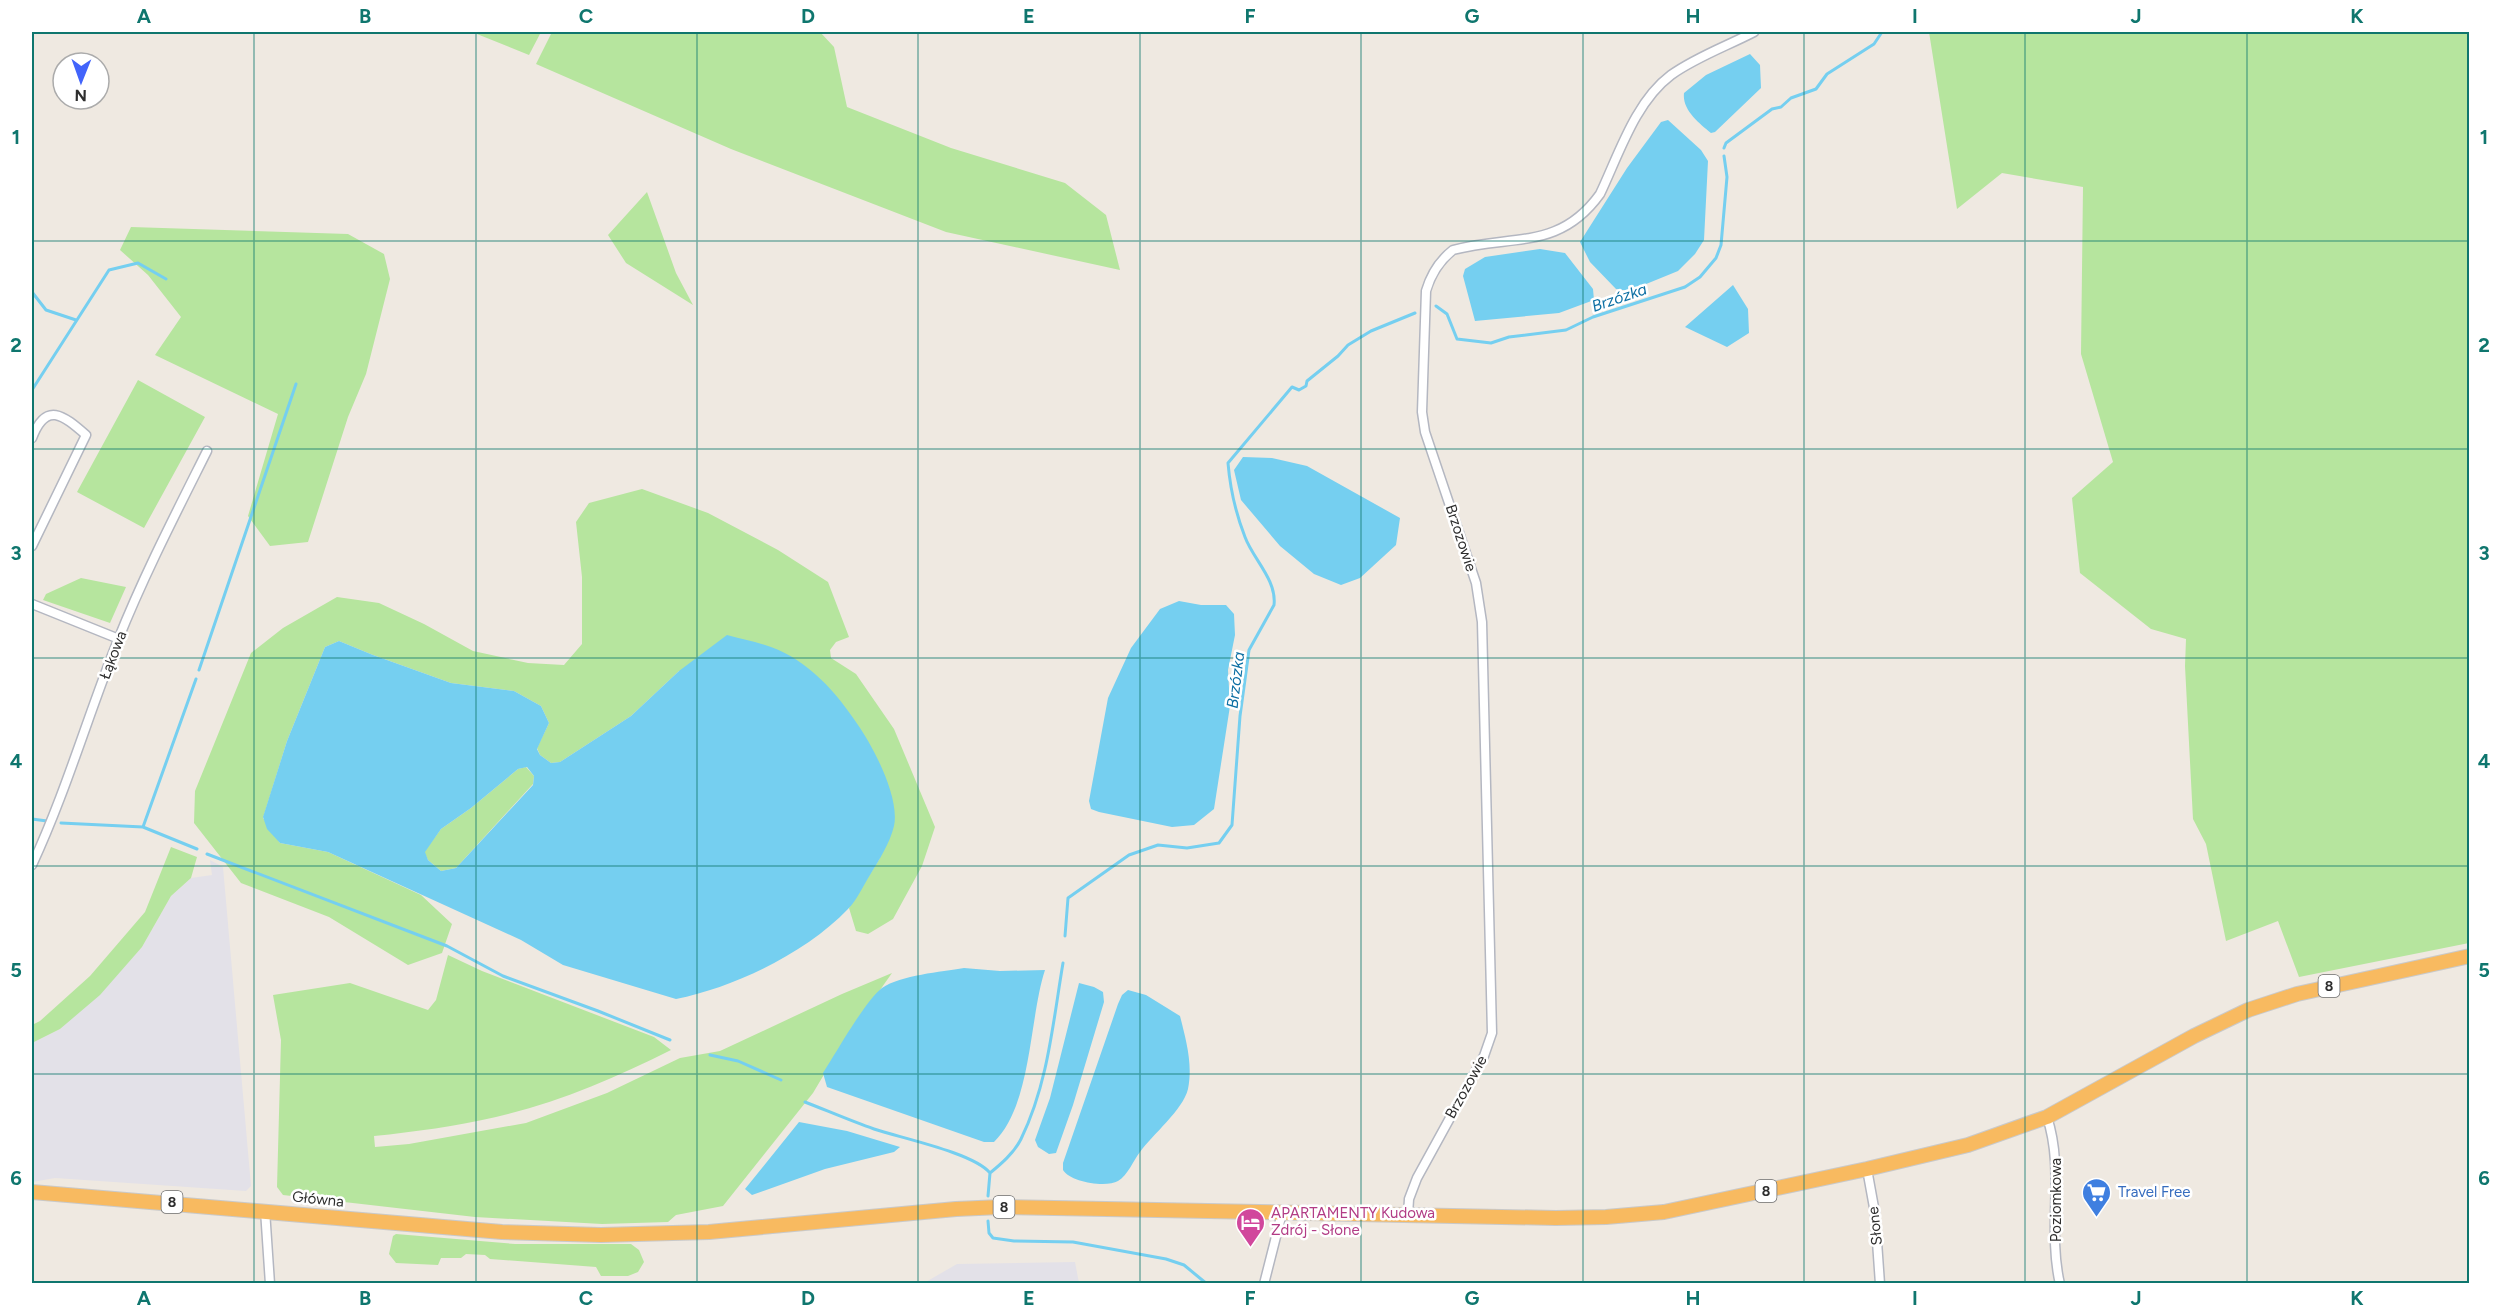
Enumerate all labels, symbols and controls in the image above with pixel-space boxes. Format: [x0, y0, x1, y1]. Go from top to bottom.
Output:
text: A [137, 4, 152, 28]
text: B [359, 4, 371, 28]
text: C [579, 4, 593, 28]
text: D [801, 4, 815, 28]
text: E [1023, 4, 1035, 28]
text: F [1244, 4, 1256, 28]
text: G [1465, 4, 1480, 28]
text: H [1686, 4, 1701, 28]
text: I [1912, 4, 1918, 28]
text: J [2130, 4, 2142, 28]
text: K [2350, 4, 2364, 28]
north arrow [51, 51, 111, 111]
text: N [74, 86, 87, 105]
text: 1 [12, 125, 20, 149]
text: 1 [2480, 125, 2488, 149]
water label: Brzózka [1589, 279, 1649, 316]
text: 2 [10, 333, 22, 357]
text: 2 [2478, 333, 2490, 357]
street label: Brzozowie [1442, 502, 1480, 574]
text: 3 [10, 541, 22, 565]
text: 3 [2478, 541, 2490, 565]
street label: Łąkowa [96, 628, 130, 682]
water label: Brzózka [1223, 651, 1248, 710]
text: 4 [10, 749, 23, 773]
text: 4 [2478, 749, 2491, 773]
text: 5 [10, 958, 22, 982]
text: 5 [2478, 958, 2490, 982]
road number: 8 [2318, 975, 2340, 997]
street label: Brzozowie [1441, 1052, 1491, 1122]
street label: Poziomkowa [2047, 1158, 2065, 1242]
text: 6 [10, 1166, 22, 1190]
text: 6 [2478, 1166, 2490, 1190]
supermarket icon: Travel Free [2081, 1176, 2113, 1218]
road number: 8 [1756, 1180, 1776, 1202]
place label: Travel Free [2118, 1183, 2190, 1201]
street label: Główna [291, 1187, 345, 1211]
road number: 8 [162, 1191, 182, 1213]
road number: 8 [994, 1196, 1014, 1218]
place label: APARTAMENTY Kudowa Zdrój - Słone [1271, 1204, 1435, 1239]
hotel icon: APARTAMENTY Kudowa Zdrój - Słone [1234, 1206, 1266, 1248]
street label: Słone [1864, 1206, 1886, 1246]
text: A [137, 1286, 152, 1310]
text: B [359, 1286, 371, 1310]
text: C [579, 1286, 593, 1310]
text: D [801, 1286, 815, 1310]
text: E [1023, 1286, 1035, 1310]
text: F [1244, 1286, 1256, 1310]
text: G [1465, 1286, 1480, 1310]
text: H [1686, 1286, 1701, 1310]
text: I [1912, 1286, 1918, 1310]
text: J [2130, 1286, 2142, 1310]
text: K [2350, 1286, 2364, 1310]

